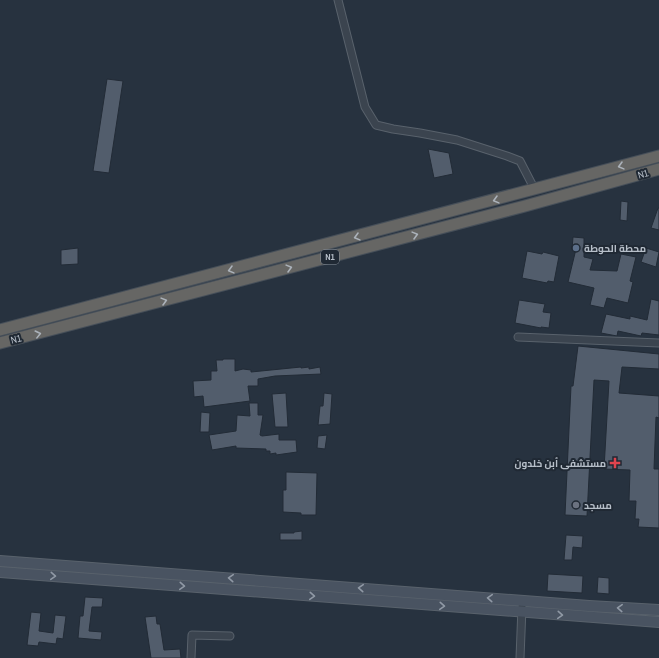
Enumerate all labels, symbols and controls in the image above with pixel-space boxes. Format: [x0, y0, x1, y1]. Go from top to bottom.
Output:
one-way arrow [618, 162, 625, 170]
street label: N1 [636, 166, 650, 182]
one-way arrow [493, 195, 500, 204]
one-way arrow [412, 231, 418, 239]
one-way arrow [353, 232, 360, 240]
place label: محطة الحوطة [584, 242, 646, 255]
marker: محطة الحوطة [571, 243, 581, 253]
road number: N1 [321, 250, 339, 264]
one-way arrow [286, 264, 292, 272]
one-way arrow [228, 265, 234, 273]
one-way arrow [160, 297, 167, 305]
one-way arrow [35, 330, 41, 338]
street label: N1 [9, 331, 23, 347]
place label: مستشفى أبن خلدون [515, 457, 606, 470]
marker: مستشفى أبن خلدون [609, 457, 621, 469]
place label: مسجد [584, 499, 612, 512]
marker: مسجد [571, 500, 581, 510]
one-way arrow [50, 571, 56, 580]
one-way arrow [228, 574, 234, 583]
one-way arrow [179, 581, 185, 590]
one-way arrow [358, 584, 364, 593]
one-way arrow [309, 591, 315, 600]
one-way arrow [487, 594, 493, 603]
one-way arrow [439, 601, 445, 610]
one-way arrow [617, 603, 623, 612]
one-way arrow [557, 610, 563, 619]

